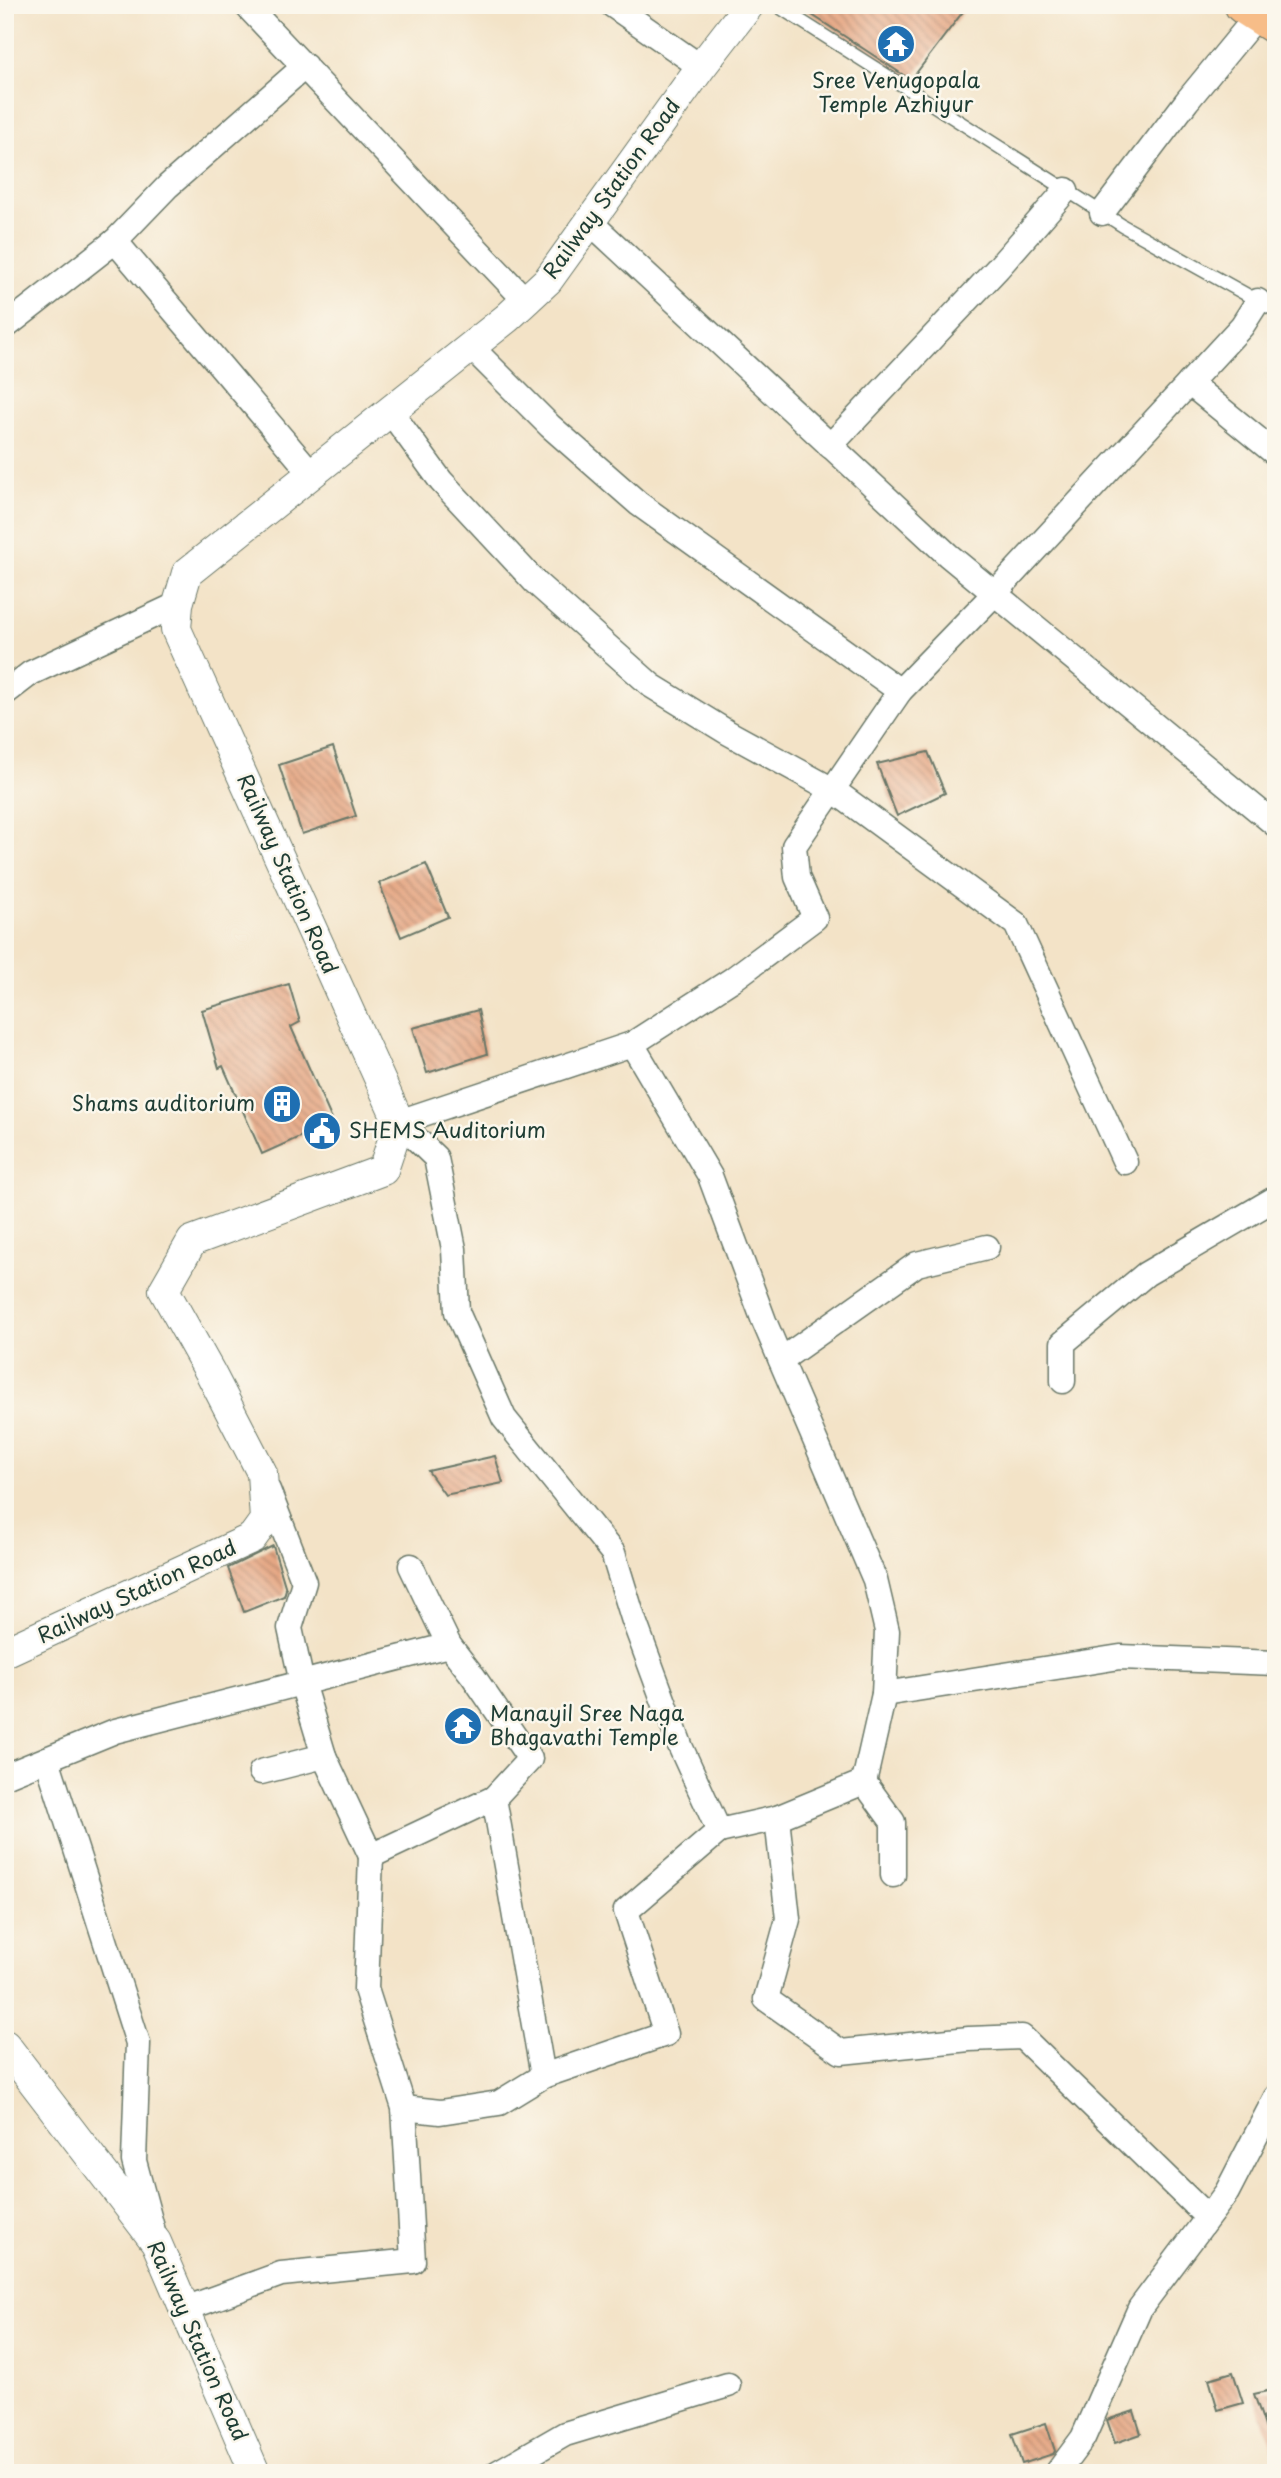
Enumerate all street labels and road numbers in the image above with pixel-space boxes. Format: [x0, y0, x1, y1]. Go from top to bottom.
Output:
street label: Railway Station Road [534, 91, 687, 285]
street label: Railway Station Road [230, 768, 347, 979]
street label: Railway Station Road [31, 1530, 241, 1650]
street label: Railway Station Road [140, 2235, 257, 2446]

